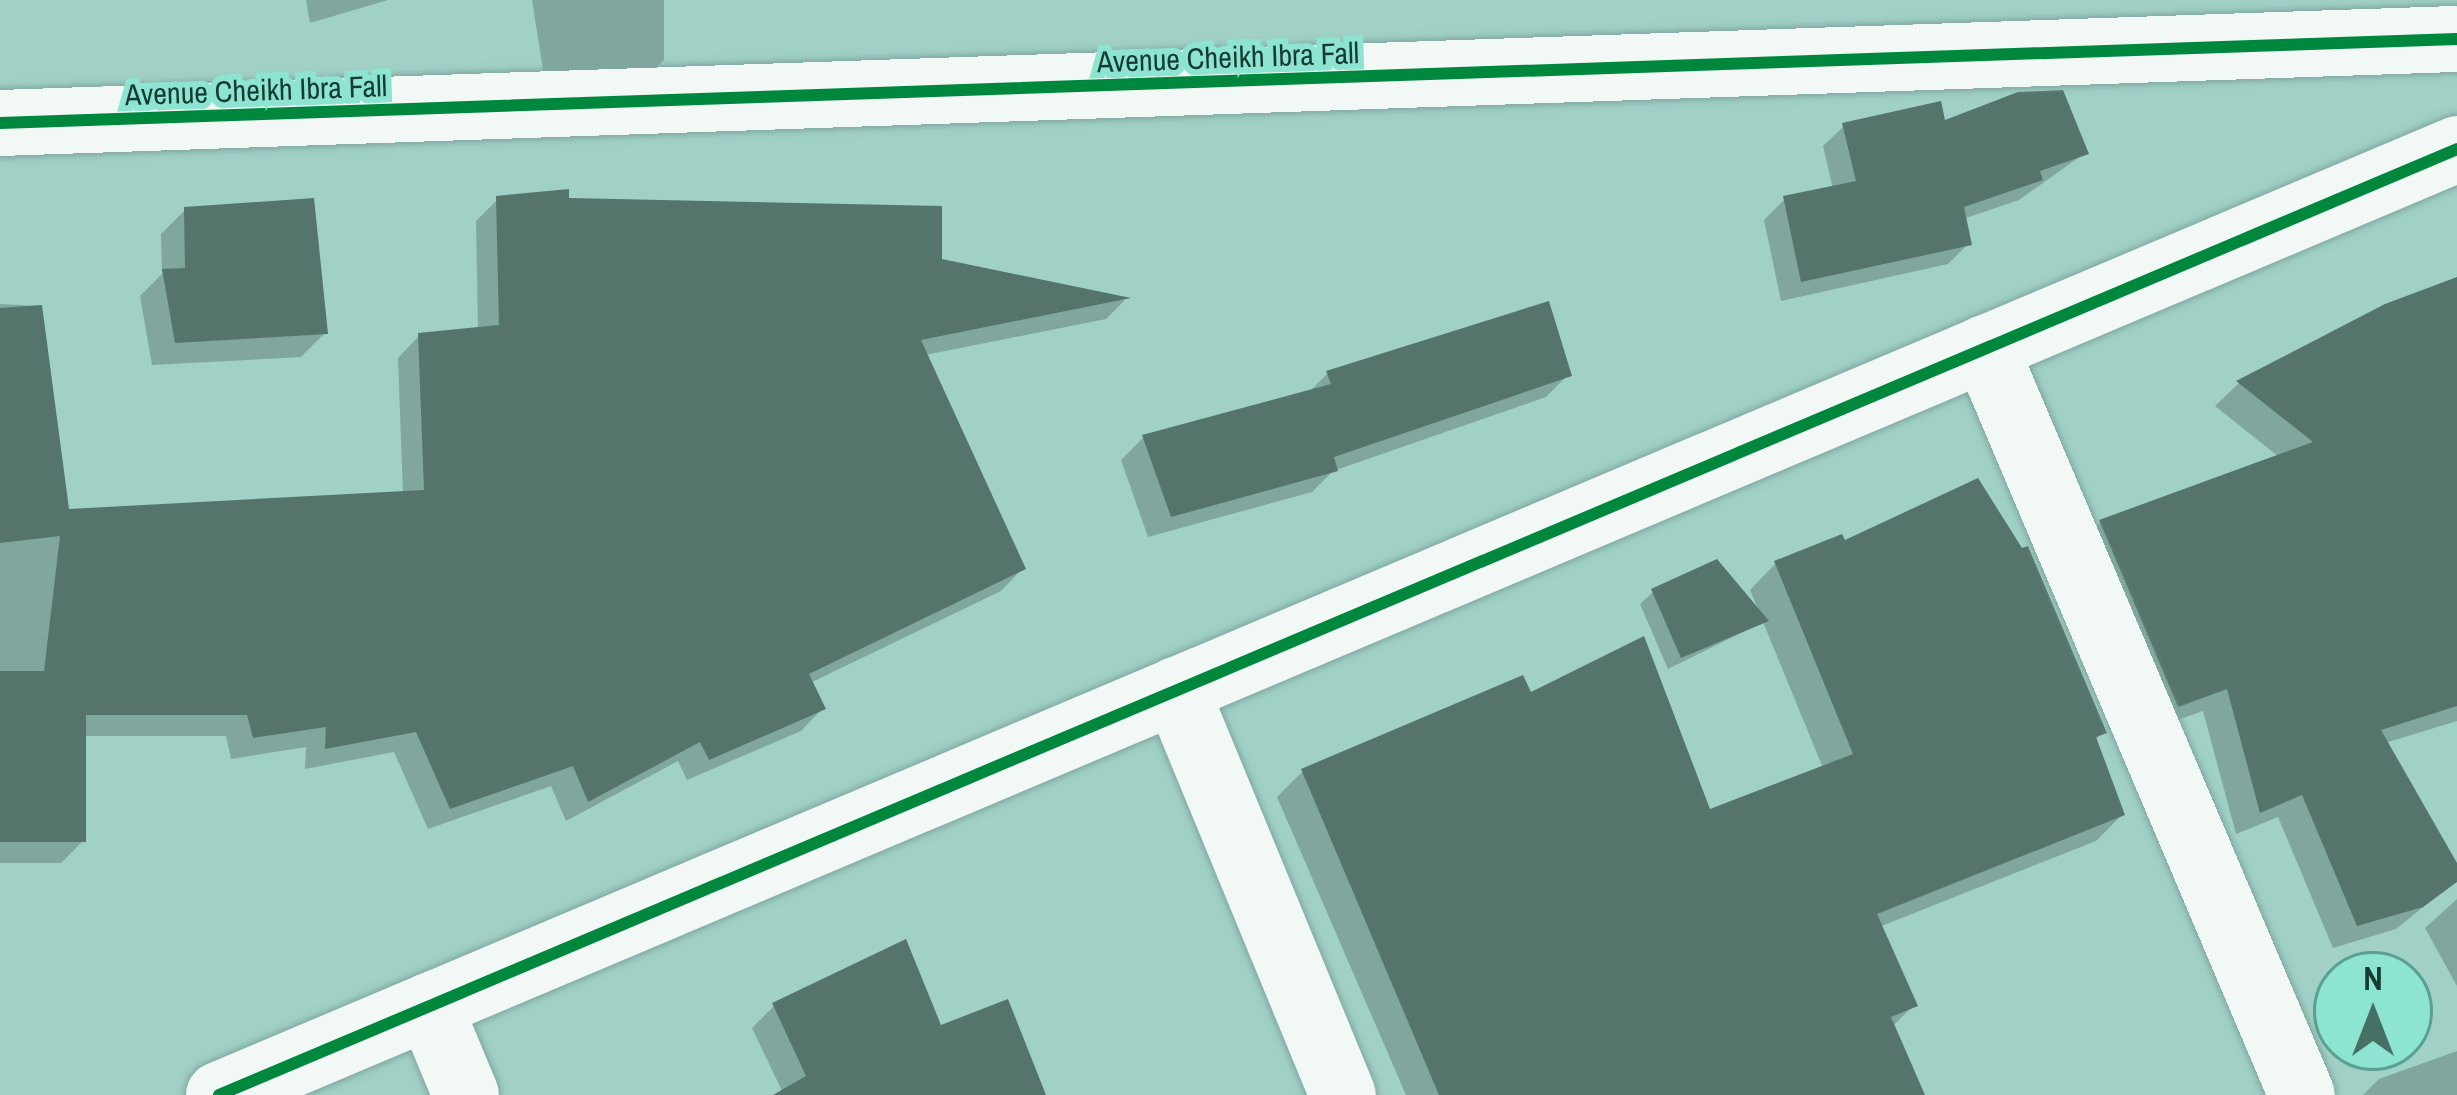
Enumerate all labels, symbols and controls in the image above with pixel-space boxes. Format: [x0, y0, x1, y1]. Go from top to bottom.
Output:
street label: Avenue Cheikh Ibra Fall [1096, 34, 1360, 80]
street label: Avenue Cheikh Ibra Fall [124, 67, 388, 113]
north arrow [2313, 951, 2433, 1071]
text: N [2363, 956, 2383, 1000]

